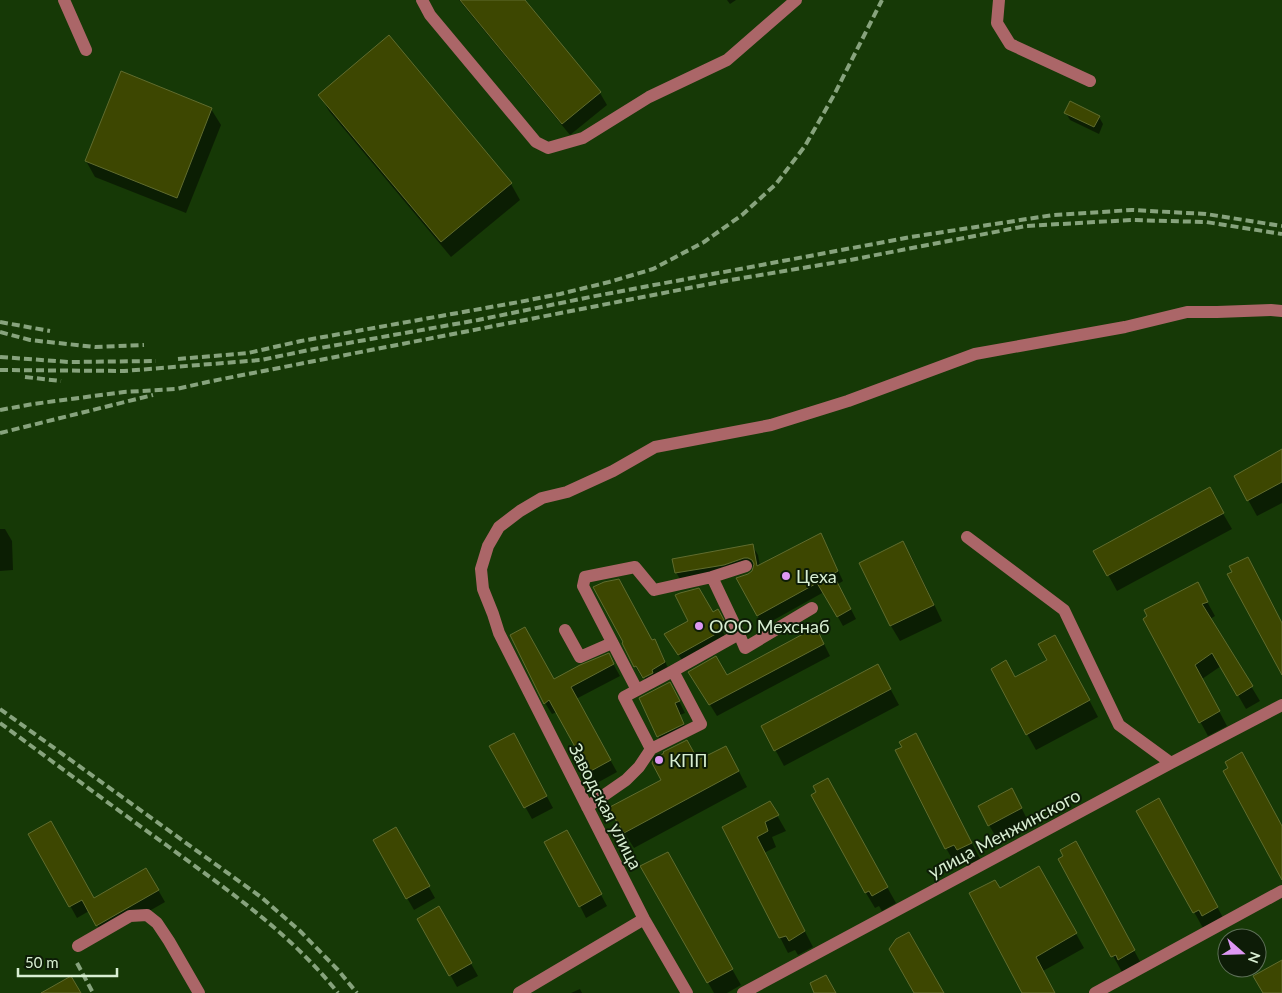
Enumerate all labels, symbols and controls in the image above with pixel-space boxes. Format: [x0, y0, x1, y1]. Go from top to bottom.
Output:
place label: Цеха [796, 565, 837, 587]
marker: Цеха [780, 570, 792, 582]
place label: ООО Мехснаб [709, 615, 829, 637]
marker: ООО Мехснаб [693, 620, 705, 632]
street label: Заводская улица [565, 739, 647, 873]
place label: КПП [669, 749, 708, 771]
marker: КПП [653, 754, 665, 766]
street label: улица Менжинского [924, 783, 1084, 883]
north arrow [1217, 928, 1267, 978]
scale bar [18, 946, 116, 978]
text: N [1245, 950, 1265, 966]
text: 50 m [25, 953, 59, 971]

